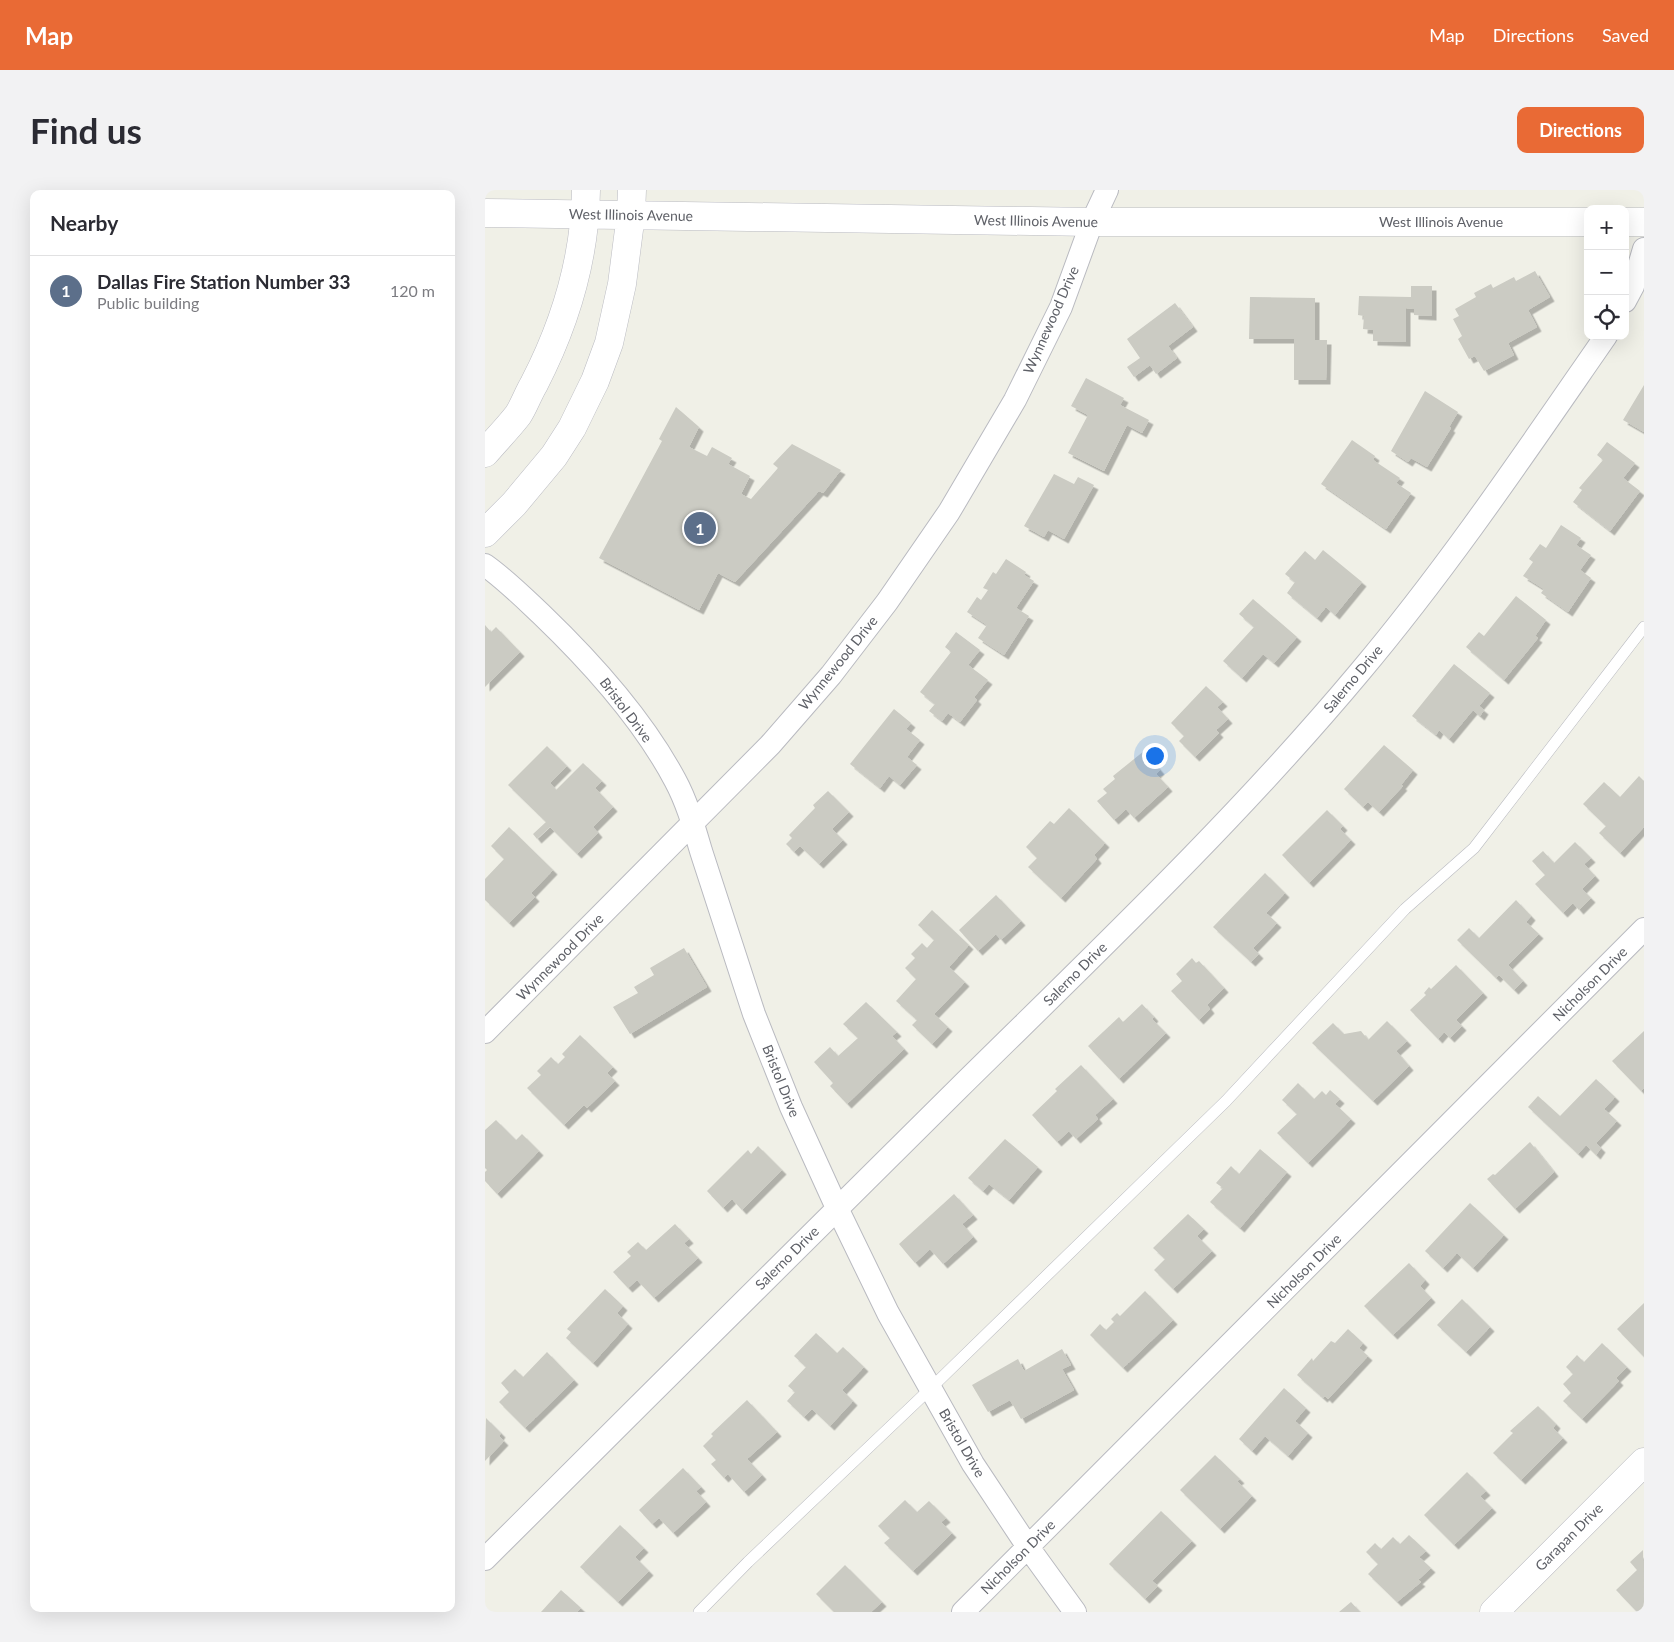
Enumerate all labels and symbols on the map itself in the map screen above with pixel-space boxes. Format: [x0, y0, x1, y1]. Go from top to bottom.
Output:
street label: West Illinois Avenue [569, 205, 693, 224]
street label: West Illinois Avenue [974, 211, 1098, 230]
street label: West Illinois Avenue [1379, 213, 1503, 230]
street label: Wynnewood Drive [1019, 263, 1082, 376]
pin: 1 [684, 509, 716, 547]
street label: Wynnewood Drive [794, 612, 881, 713]
street label: Salerno Drive [1319, 641, 1386, 716]
street label: Bristol Drive [597, 674, 656, 745]
your location [1142, 743, 1168, 769]
street label: Wynnewood Drive [513, 910, 607, 1004]
street label: Salerno Drive [1039, 938, 1110, 1009]
street label: Nicholson Drive [1549, 943, 1630, 1024]
street label: Bristol Drive [759, 1042, 804, 1120]
street label: Salerno Drive [751, 1222, 822, 1293]
street label: Nicholson Drive [1263, 1230, 1344, 1311]
street label: Bristol Drive [936, 1405, 989, 1480]
street label: Garapan Drive [1531, 1499, 1606, 1574]
street label: Nicholson Drive [977, 1516, 1058, 1597]

